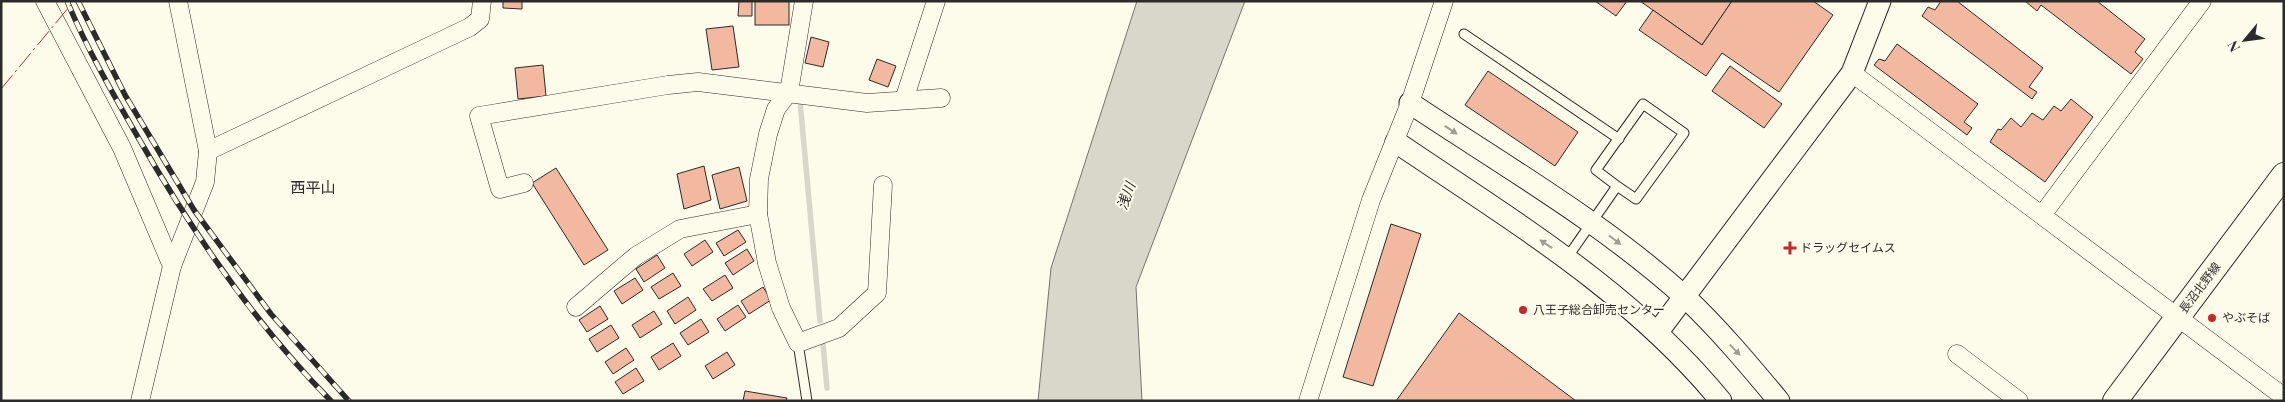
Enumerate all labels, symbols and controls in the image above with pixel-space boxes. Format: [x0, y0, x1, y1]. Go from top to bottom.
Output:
north arrow [2220, 15, 2270, 65]
text: N [2222, 38, 2244, 56]
one-way arrow [1444, 125, 1458, 135]
district label: 西平山 [290, 177, 336, 197]
water label: 浅川 [1112, 178, 1140, 212]
one-way arrow [1608, 235, 1621, 246]
one-way arrow [1539, 239, 1552, 248]
place label: ドラッグセイムス [1800, 239, 1896, 255]
marker: ドラッグセイムス [1784, 242, 1796, 254]
street label: 長沼北野線 [2175, 259, 2224, 316]
place label: 八王子総合卸売センター [1533, 301, 1665, 317]
marker: 八王子総合卸売センター [1517, 304, 1529, 316]
place label: やぶそば [2222, 309, 2270, 325]
marker: やぶそば [2206, 312, 2218, 324]
one-way arrow [1729, 343, 1741, 355]

